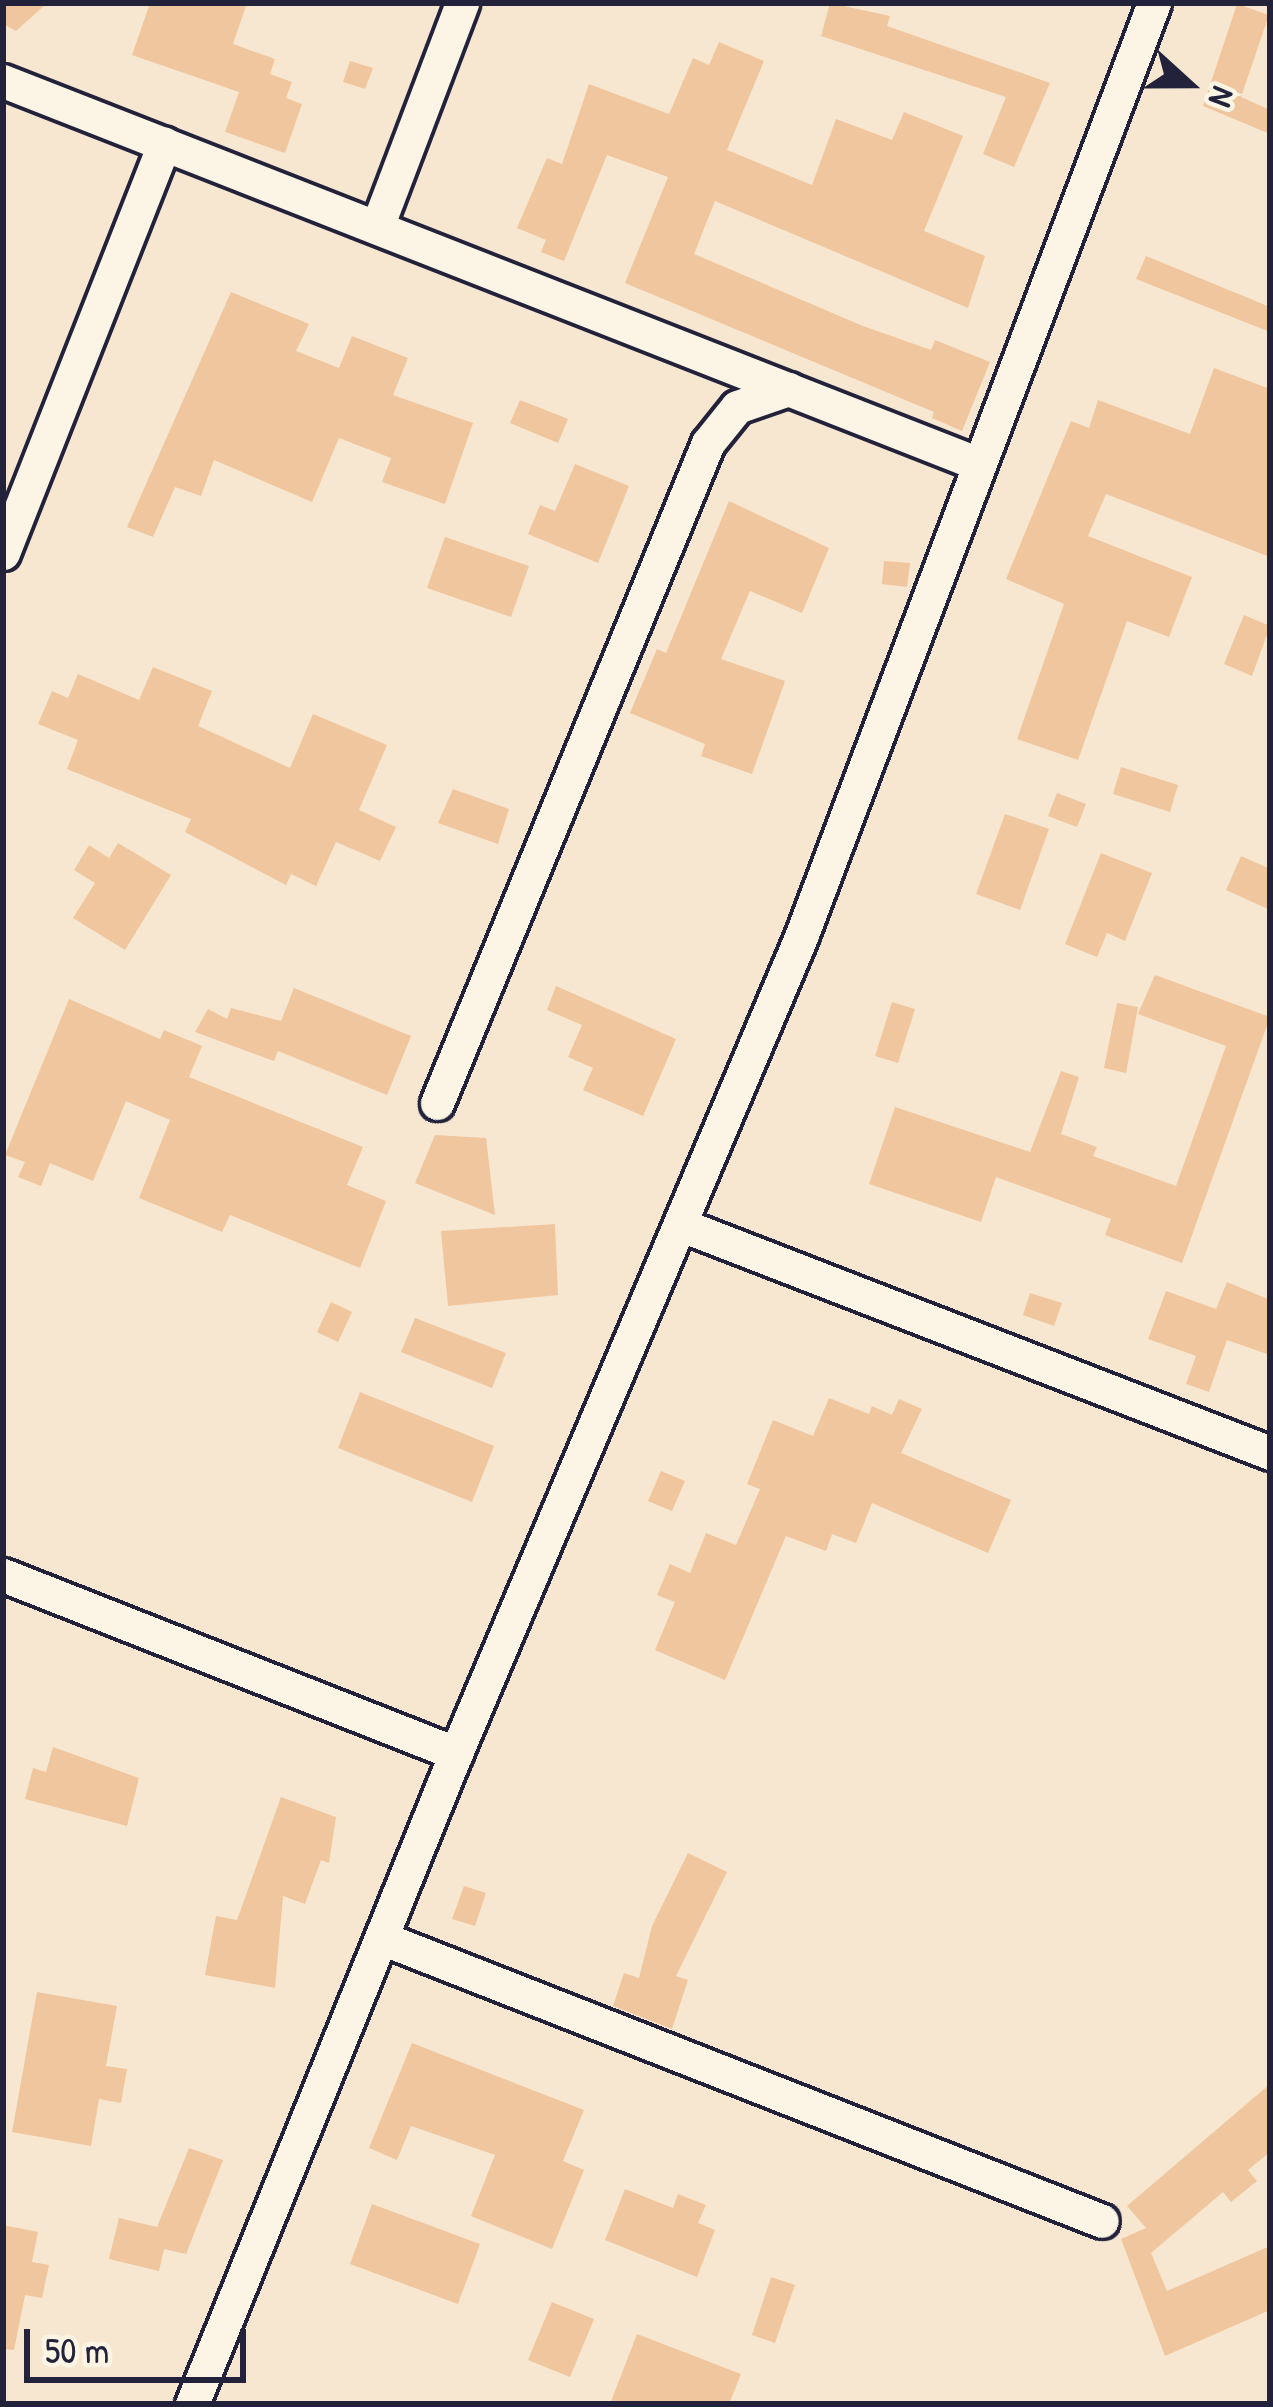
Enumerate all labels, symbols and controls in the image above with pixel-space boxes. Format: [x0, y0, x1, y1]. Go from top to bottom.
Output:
north arrow [1129, 24, 1249, 144]
text: N [1199, 81, 1246, 113]
scale bar [30, 2305, 252, 2379]
text: 50 m [45, 2325, 109, 2374]

